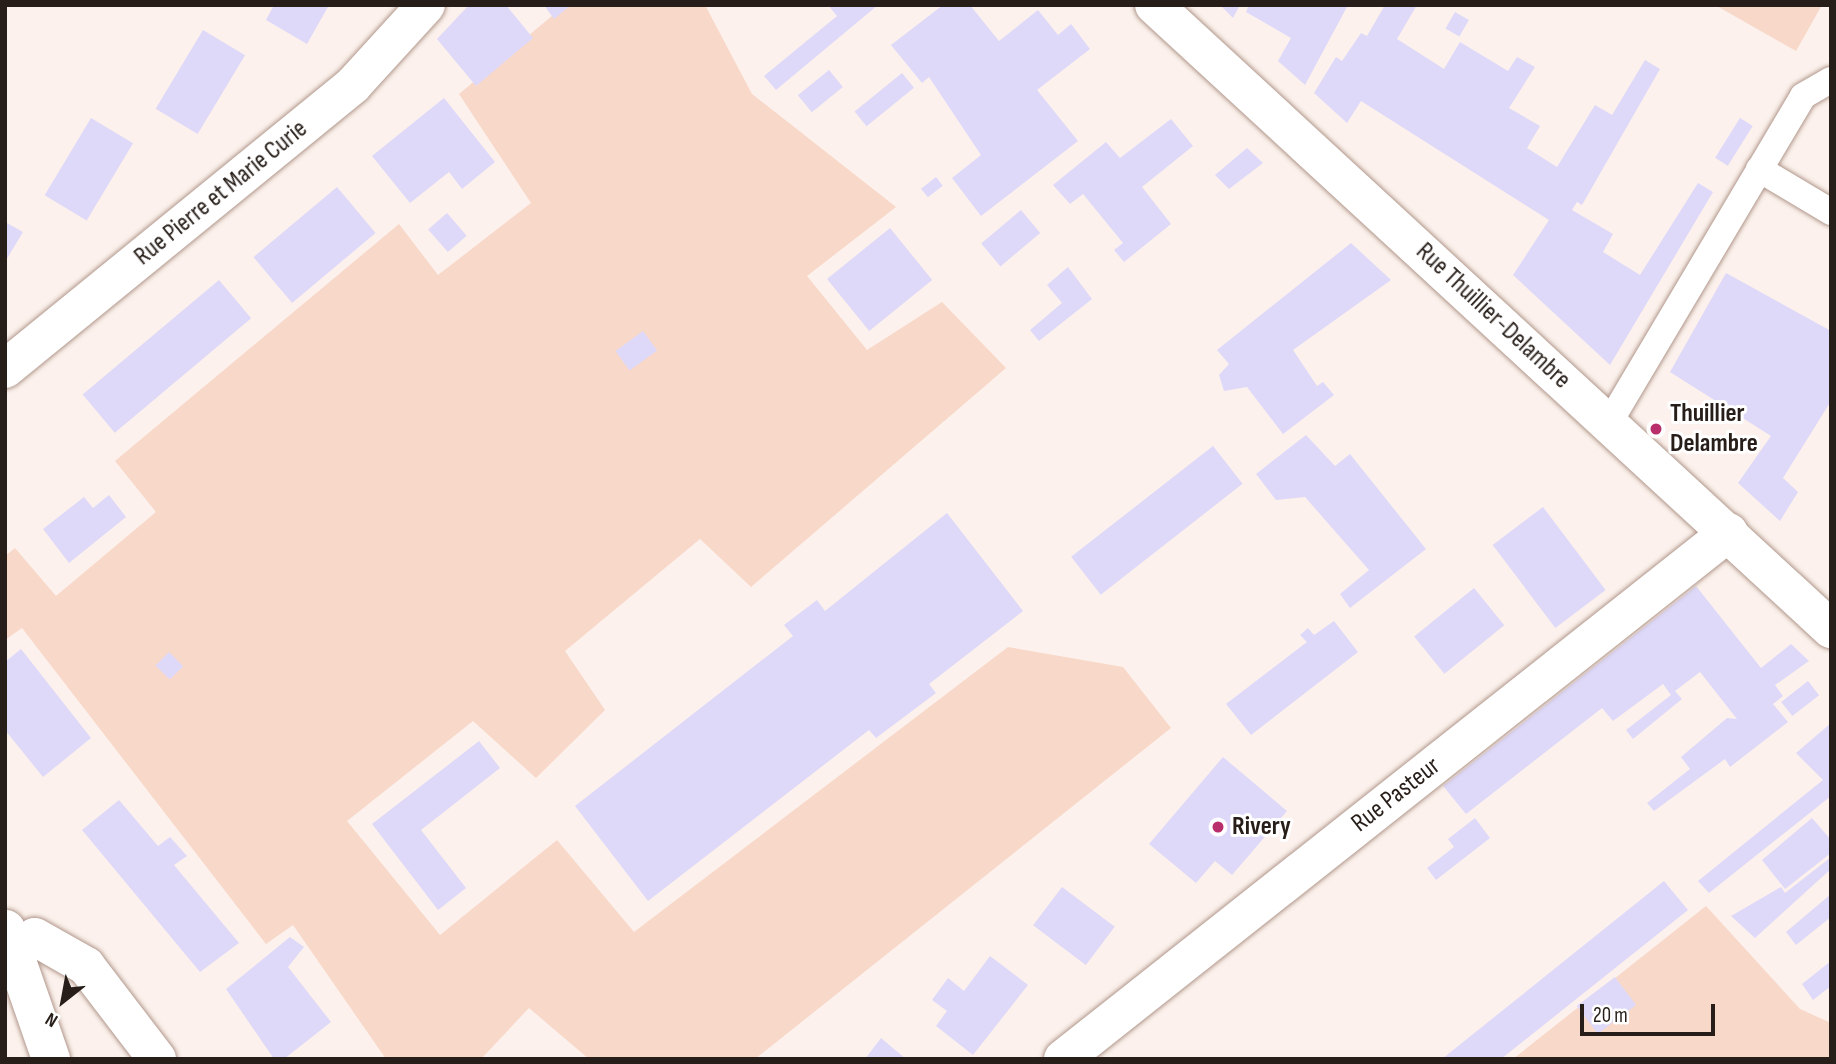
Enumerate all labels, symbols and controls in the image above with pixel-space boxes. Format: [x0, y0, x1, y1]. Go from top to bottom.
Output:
street label: Rue Pierre et Marie Curie [128, 114, 314, 272]
street label: Rue Thuillier-Delambre [1409, 236, 1577, 396]
place label: Thuillier Delambre [1670, 398, 1758, 460]
marker: Thuillier Delambre [1648, 421, 1664, 437]
street label: Rue Pasteur [1345, 751, 1447, 839]
place label: Rivery [1232, 811, 1291, 843]
marker: Rivery [1210, 819, 1226, 835]
north arrow [28, 966, 98, 1036]
scale bar [1584, 990, 1719, 1034]
text: 20 m [1593, 1003, 1628, 1028]
text: N [42, 1007, 62, 1032]

